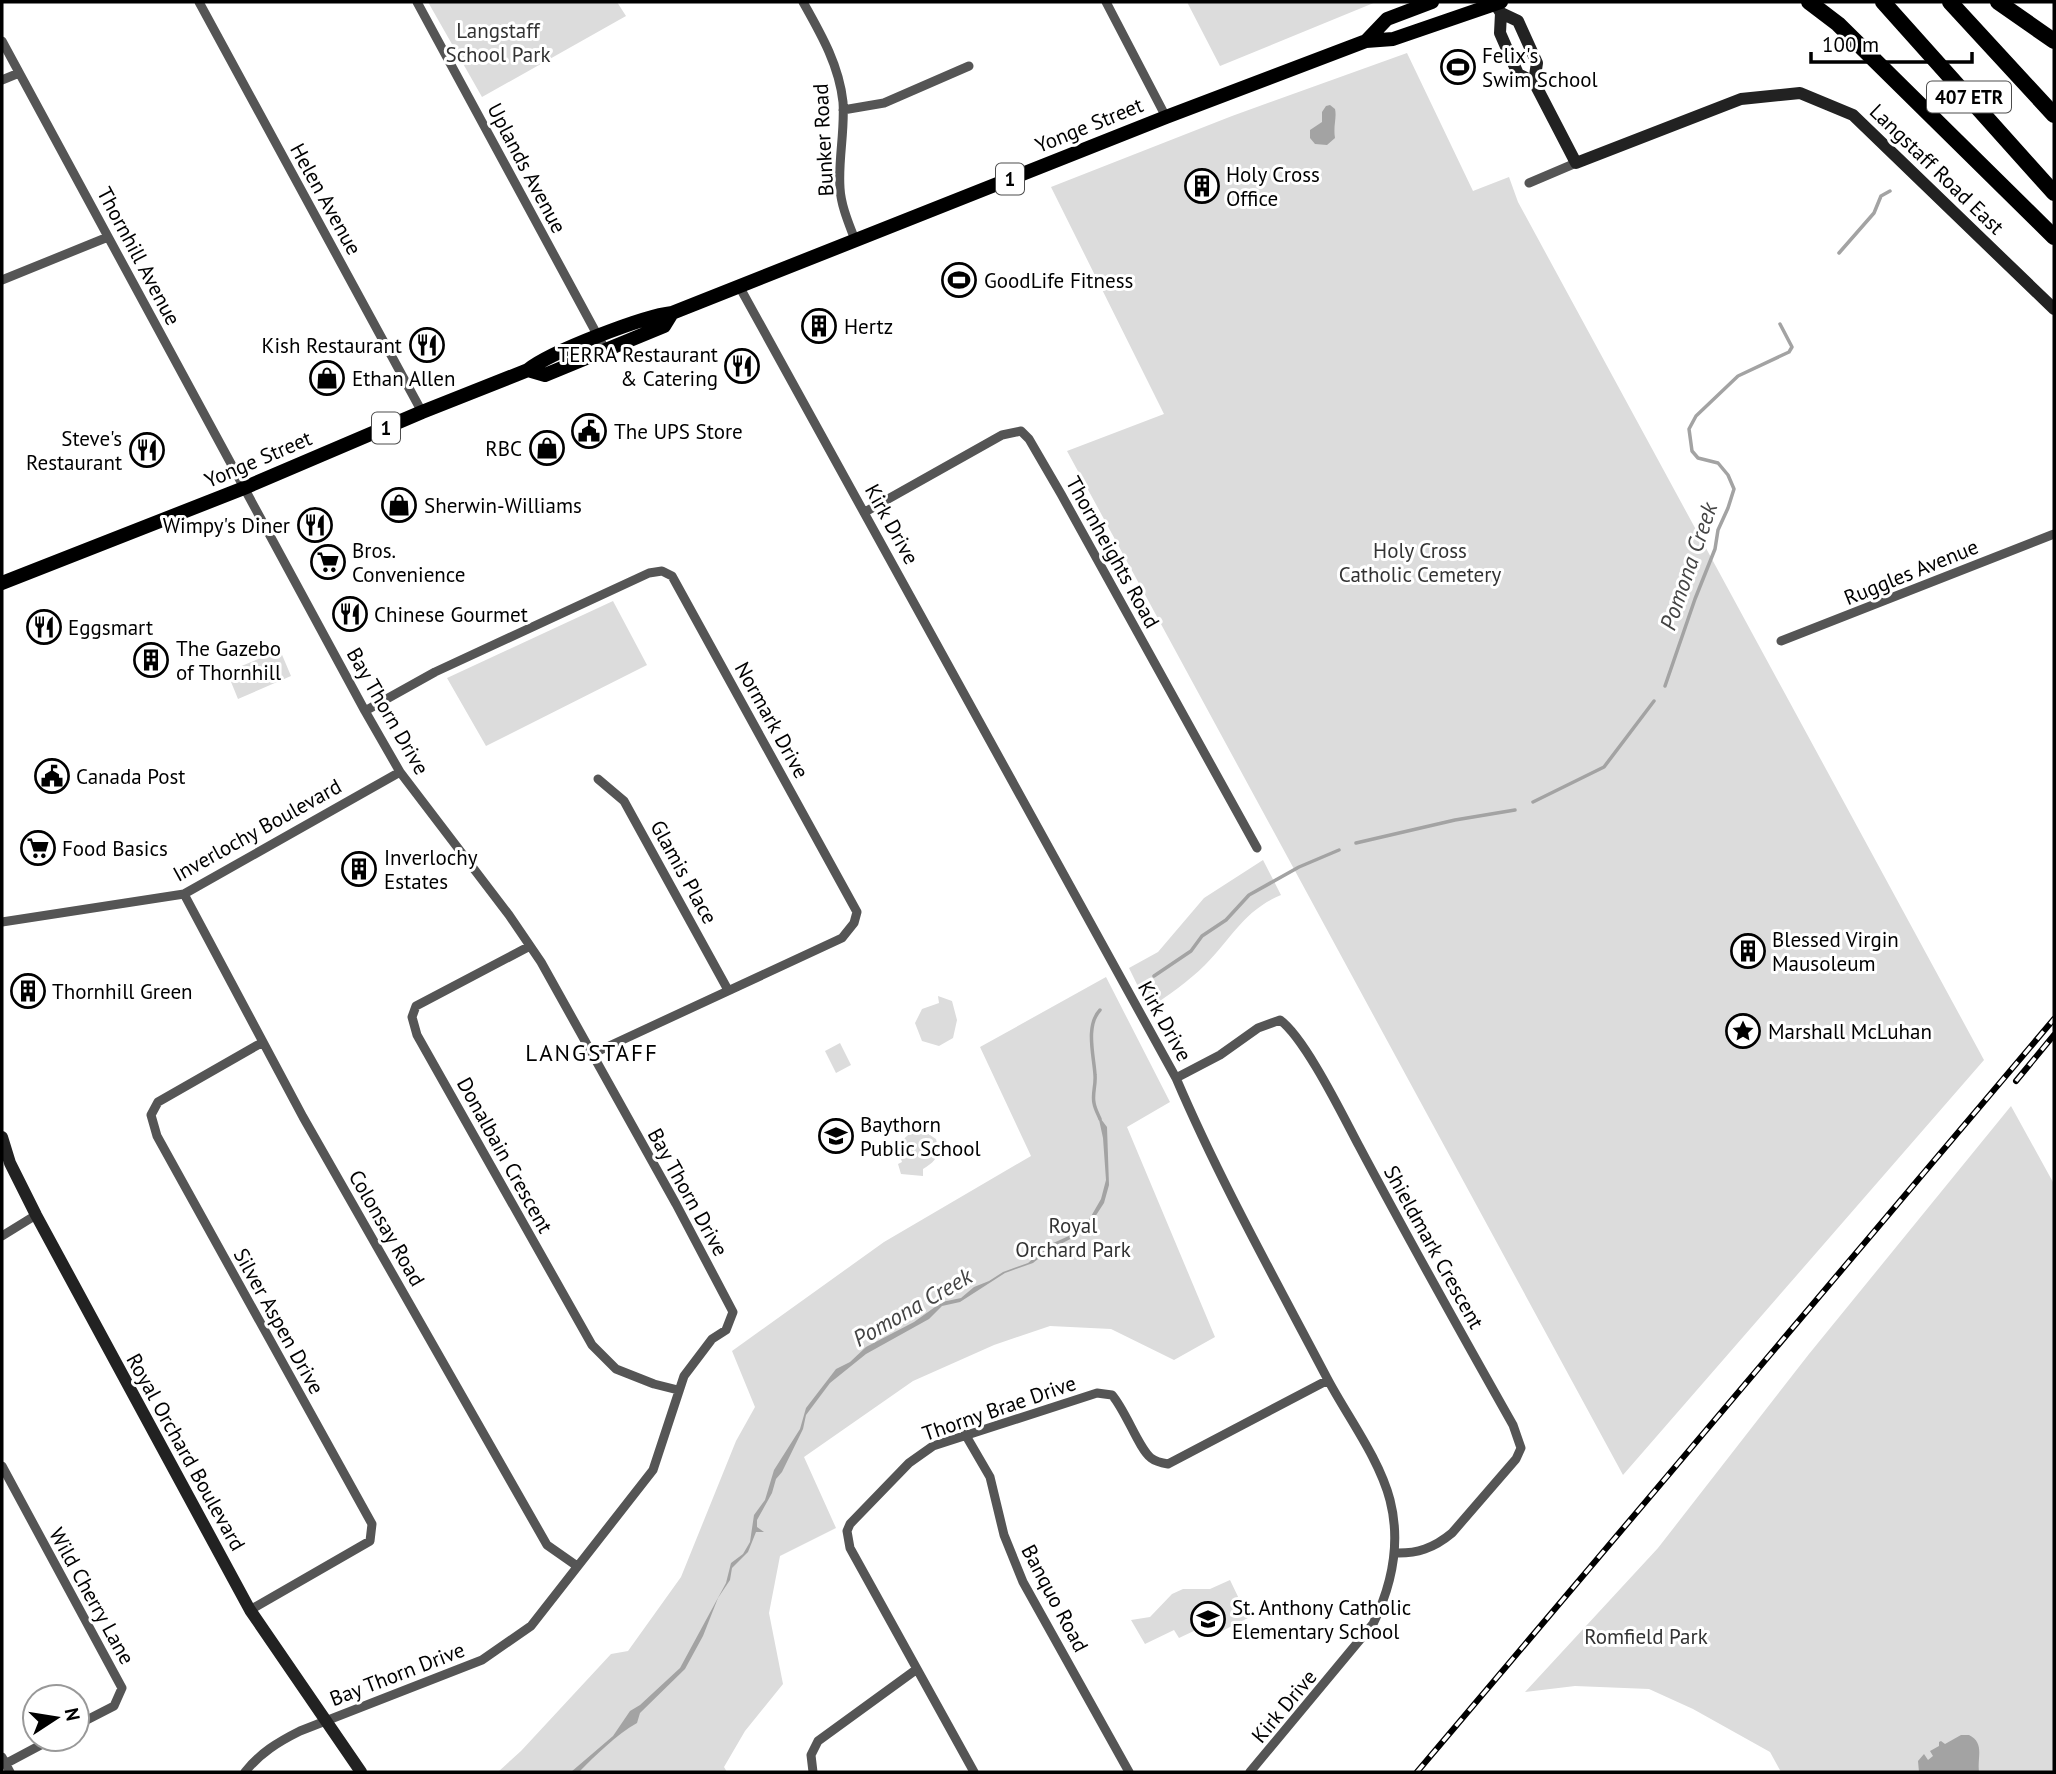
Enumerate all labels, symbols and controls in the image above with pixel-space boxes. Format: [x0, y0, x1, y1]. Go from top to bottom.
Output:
park label: Langstaff School Park [446, 17, 550, 68]
scale bar [1811, 21, 1972, 65]
text: 100 m [1822, 31, 1879, 58]
place label: Felix's Swim School [1482, 42, 1598, 93]
sports icon: Felix's Swim School [1439, 48, 1477, 86]
road number: 407 ETR [1927, 82, 2011, 113]
street label: Bunker Road [807, 83, 839, 197]
street label: Yonge Street [1031, 91, 1147, 159]
street label: Uplands Avenue [481, 98, 573, 238]
street label: Langstaff Road East [1864, 98, 2010, 240]
street label: Helen Avenue [284, 138, 368, 260]
place label: Holy Cross Office [1226, 161, 1320, 212]
road number: 1 [996, 164, 1024, 195]
building icon: Holy Cross Office [1183, 167, 1221, 205]
street label: Thornhill Avenue [91, 182, 187, 330]
sports icon: GoodLife Fitness [940, 261, 978, 299]
place label: GoodLife Fitness [984, 267, 1133, 294]
building icon: Hertz [800, 307, 838, 345]
place label: Hertz [844, 313, 893, 340]
restaurant icon: Kish Restaurant [408, 326, 446, 364]
place label: Kish Restaurant [262, 332, 402, 359]
place label: TERRA Restaurant & Catering [558, 341, 718, 392]
restaurant icon: TERRA Restaurant & Catering [723, 347, 761, 385]
shop icon: Ethan Allen [308, 359, 346, 397]
place label: Ethan Allen [352, 365, 455, 392]
road number: 1 [372, 412, 400, 444]
public building icon: The UPS Store [570, 412, 608, 450]
place label: The UPS Store [614, 418, 743, 445]
street label: Yonge Street [200, 424, 316, 494]
place label: Steve's Restaurant [26, 425, 122, 476]
shop icon: RBC [528, 429, 566, 467]
restaurant icon: Steve's Restaurant [128, 431, 166, 469]
place label: RBC [485, 435, 522, 462]
street label: Thornheights Road [1060, 471, 1166, 633]
street label: Kirk Drive [859, 479, 925, 569]
shop icon: Sherwin-Williams [380, 486, 418, 524]
place label: Sherwin-Williams [424, 492, 582, 519]
water label: Pomona Creek [1653, 497, 1724, 634]
restaurant icon: Wimpy's Diner [296, 506, 334, 544]
place label: Wimpy's Diner [163, 512, 290, 539]
street label: Ruggles Avenue [1840, 533, 1982, 611]
place label: Bros. Convenience [352, 537, 465, 588]
park label: Holy Cross Catholic Cemetery [1339, 537, 1501, 588]
supermarket icon: Bros. Convenience [309, 543, 347, 581]
restaurant icon: Chinese Gourmet [331, 595, 369, 633]
place label: Chinese Gourmet [374, 601, 528, 628]
restaurant icon: Eggsmart [25, 608, 63, 646]
place label: Eggsmart [68, 614, 153, 641]
place label: The Gazebo of Thornhill [176, 635, 281, 686]
building icon: The Gazebo of Thornhill [132, 641, 170, 679]
street label: Bay Thorn Drive [341, 643, 435, 779]
street label: Normark Drive [729, 657, 815, 783]
public building icon: Canada Post [33, 757, 71, 795]
place label: Canada Post [76, 763, 185, 790]
street label: Inverlochy Boulevard [168, 773, 346, 887]
street label: Glamis Place [644, 815, 724, 929]
supermarket icon: Food Basics [19, 829, 57, 867]
place label: Food Basics [62, 835, 168, 862]
place label: Inverlochy Estates [384, 844, 478, 895]
building icon: Inverlochy Estates [340, 850, 378, 888]
place label: Blessed Virgin Mausoleum [1772, 926, 1899, 977]
building icon: Blessed Virgin Mausoleum [1729, 932, 1767, 970]
building icon: Thornhill Green [9, 972, 47, 1010]
street label: Kirk Drive [1132, 976, 1198, 1066]
place label: Thornhill Green [52, 978, 193, 1005]
place icon: Marshall McLuhan [1724, 1012, 1762, 1050]
place label: Marshall McLuhan [1768, 1018, 1932, 1045]
district label: LANGSTAFF [525, 1038, 659, 1067]
street label: Donalbain Crescent [451, 1072, 559, 1238]
place label: Baythorn Public School [860, 1111, 981, 1162]
school or university icon: Baythorn Public School [817, 1117, 855, 1155]
street label: Bay Thorn Drive [642, 1123, 734, 1261]
street label: Shieldmark Crescent [1378, 1161, 1490, 1333]
street label: Colonsay Road [343, 1165, 431, 1291]
park label: Royal Orchard Park [1015, 1212, 1131, 1263]
street label: Silver Aspen Drive [228, 1243, 330, 1399]
water label: Pomona Creek [847, 1260, 978, 1353]
street label: Royal Orchard Boulevard [120, 1349, 252, 1555]
street label: Thorny Brae Drive [919, 1369, 1079, 1447]
street label: Wild Cherry Lane [43, 1523, 141, 1669]
street label: Banquo Road [1015, 1540, 1095, 1656]
place label: St. Anthony Catholic Elementary School [1232, 1594, 1411, 1645]
school or university icon: St. Anthony Catholic Elementary School [1189, 1600, 1227, 1638]
park label: Romfield Park [1584, 1623, 1708, 1650]
street label: Bay Thorn Drive [326, 1636, 468, 1712]
street label: Kirk Drive [1245, 1664, 1323, 1748]
north arrow [21, 1683, 91, 1753]
text: N [60, 1706, 86, 1723]

